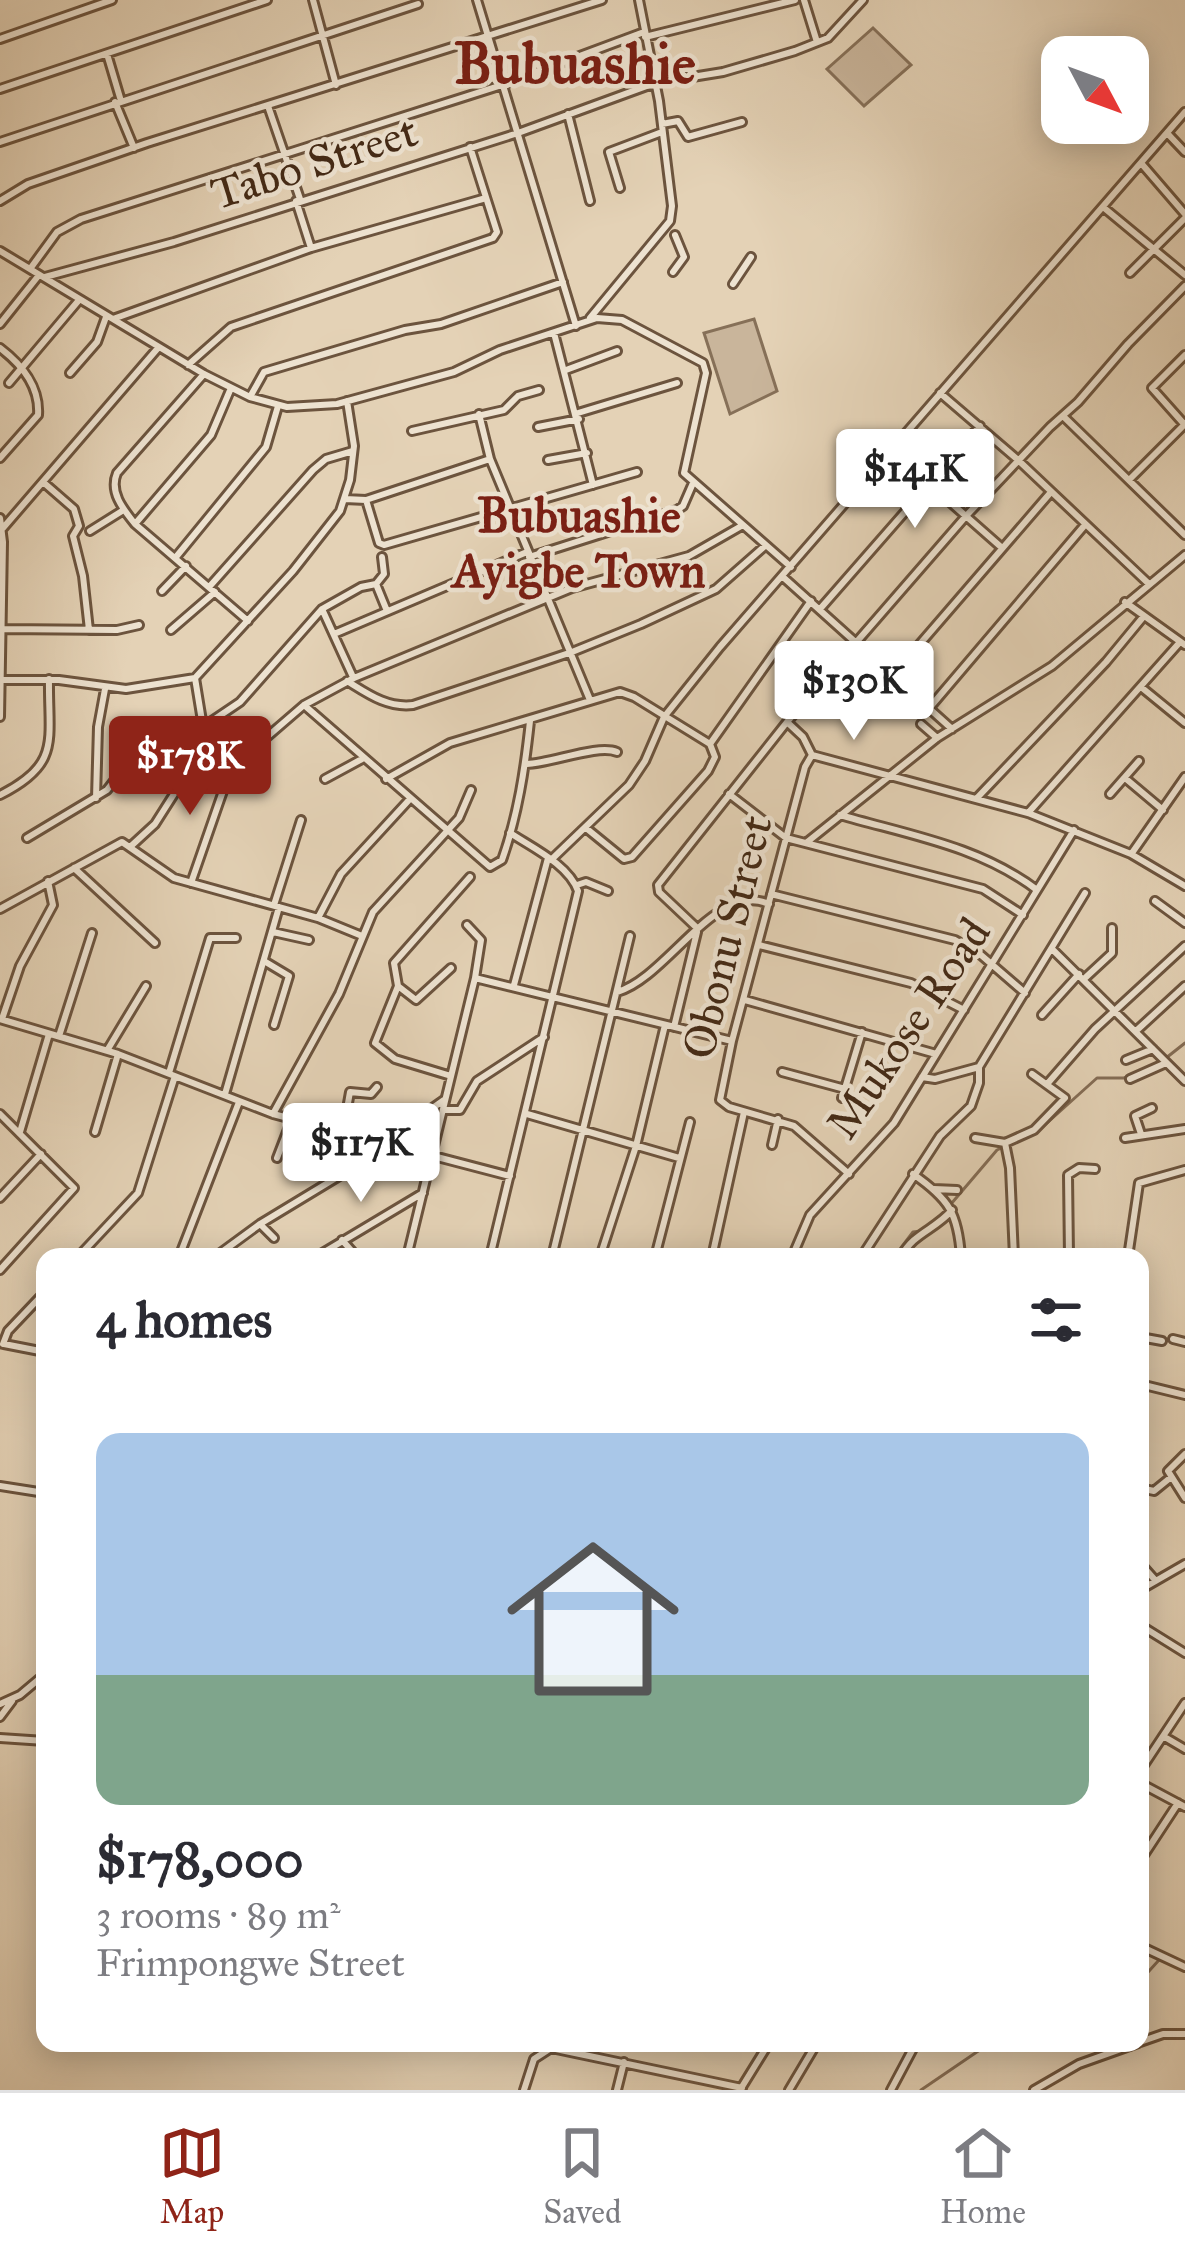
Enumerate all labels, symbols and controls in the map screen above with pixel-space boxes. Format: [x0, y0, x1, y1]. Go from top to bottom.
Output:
district label: Bubuashie [454, 29, 696, 99]
north arrow [1041, 36, 1149, 144]
map controls [1041, 36, 1149, 144]
street label: Tabo Street [204, 103, 424, 221]
pin: $141K [831, 429, 999, 531]
text: $141K [863, 444, 967, 492]
district label: Bubuashie Ayigbe Town [450, 486, 705, 600]
pin: $130K [770, 641, 938, 743]
text: $130K [802, 656, 906, 704]
pin: $178K [106, 716, 274, 818]
text: $178K [136, 731, 244, 779]
street label: Obonu Street [670, 810, 784, 1064]
street label: Mukose Road [814, 907, 1002, 1149]
pin: $117K [277, 1103, 445, 1205]
text: $117K [310, 1118, 412, 1166]
icon: filters [1023, 1287, 1089, 1353]
text: 4 homes [96, 1289, 272, 1351]
icon: home [485, 1511, 701, 1727]
text: $178,000 [96, 1829, 303, 1891]
text: 3 rooms · 89 m² [96, 1891, 341, 1939]
text: Frimpongwe Street [96, 1939, 405, 1987]
tab: Map [159, 2120, 225, 2232]
tab: Saved [543, 2120, 622, 2232]
tab: Home [940, 2120, 1026, 2232]

